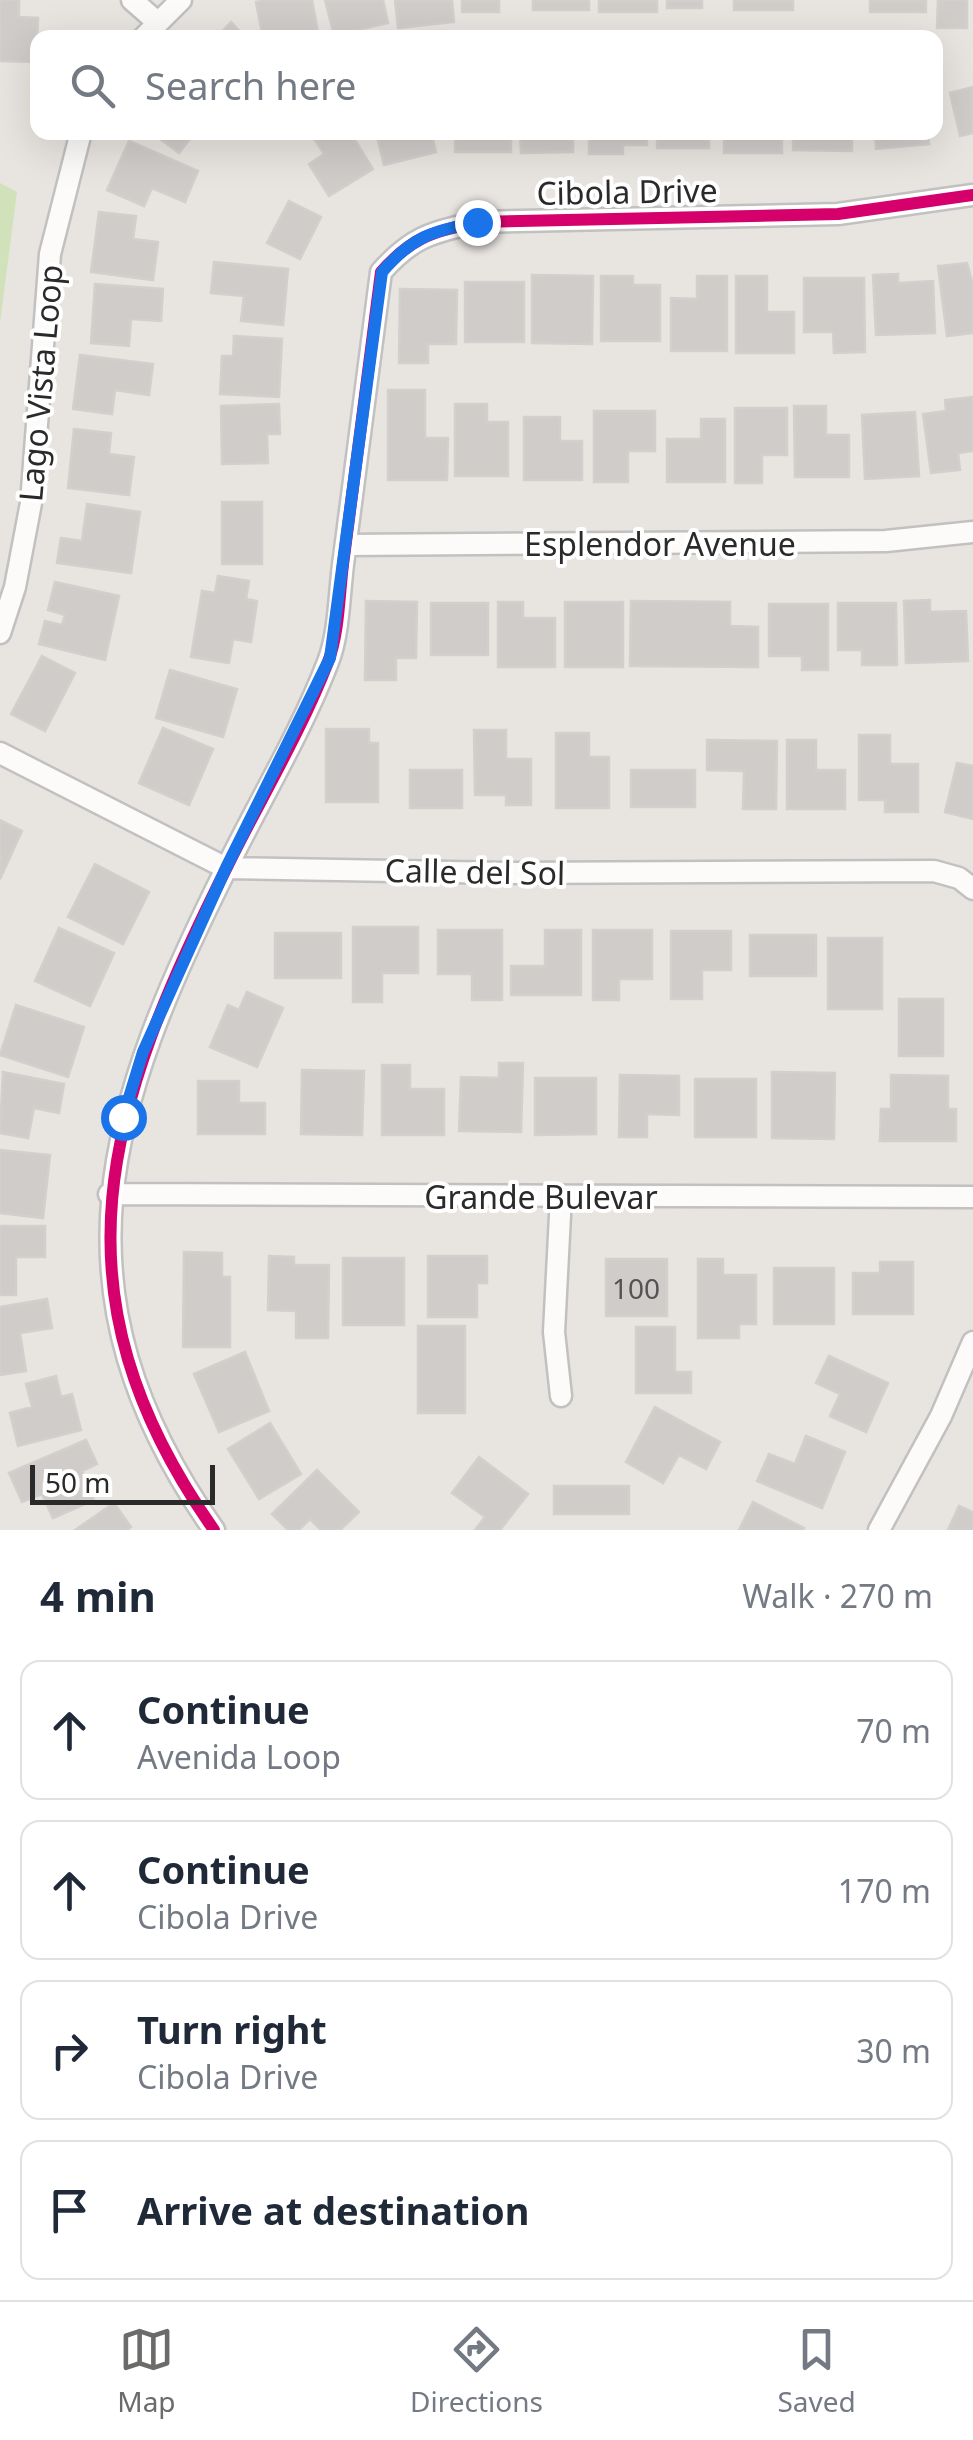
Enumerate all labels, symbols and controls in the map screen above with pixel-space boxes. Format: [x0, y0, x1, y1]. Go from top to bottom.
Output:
search box [30, 30, 943, 140]
icon: search [65, 58, 120, 113]
text: Search here [145, 59, 356, 111]
street label: Cibola Drive [536, 168, 718, 214]
route end [455, 200, 501, 246]
street label: Lago Vista Loop [8, 263, 72, 503]
street label: Esplendor Avenue [524, 522, 796, 565]
street label: Calle del Sol [384, 848, 566, 894]
route start [101, 1095, 147, 1141]
street label: Grande Bulevar [424, 1175, 658, 1218]
house number: 100 [612, 1269, 660, 1307]
scale bar [30, 1460, 215, 1504]
text: 50 m [45, 1463, 111, 1501]
text: 4 min [40, 1567, 156, 1624]
text: Walk · 270 m [742, 1574, 933, 1617]
text: Continue [137, 1683, 310, 1735]
icon: ahead [42, 1703, 97, 1758]
text: 70 m [856, 1709, 931, 1752]
text: Avenida Loop [137, 1735, 341, 1778]
text: Continue [137, 1843, 310, 1895]
icon: ahead [42, 1863, 97, 1918]
text: 170 m [838, 1869, 931, 1912]
text: Cibola Drive [137, 1895, 318, 1938]
text: Turn right [137, 2003, 327, 2055]
icon: right [42, 2023, 97, 2078]
text: 30 m [856, 2029, 931, 2072]
text: Cibola Drive [137, 2055, 318, 2098]
icon: arrive [42, 2183, 97, 2238]
text: Arrive at destination [137, 2184, 529, 2236]
tab: Map [117, 2322, 176, 2420]
tab: Directions [410, 2322, 543, 2420]
tab: Saved [777, 2322, 856, 2420]

